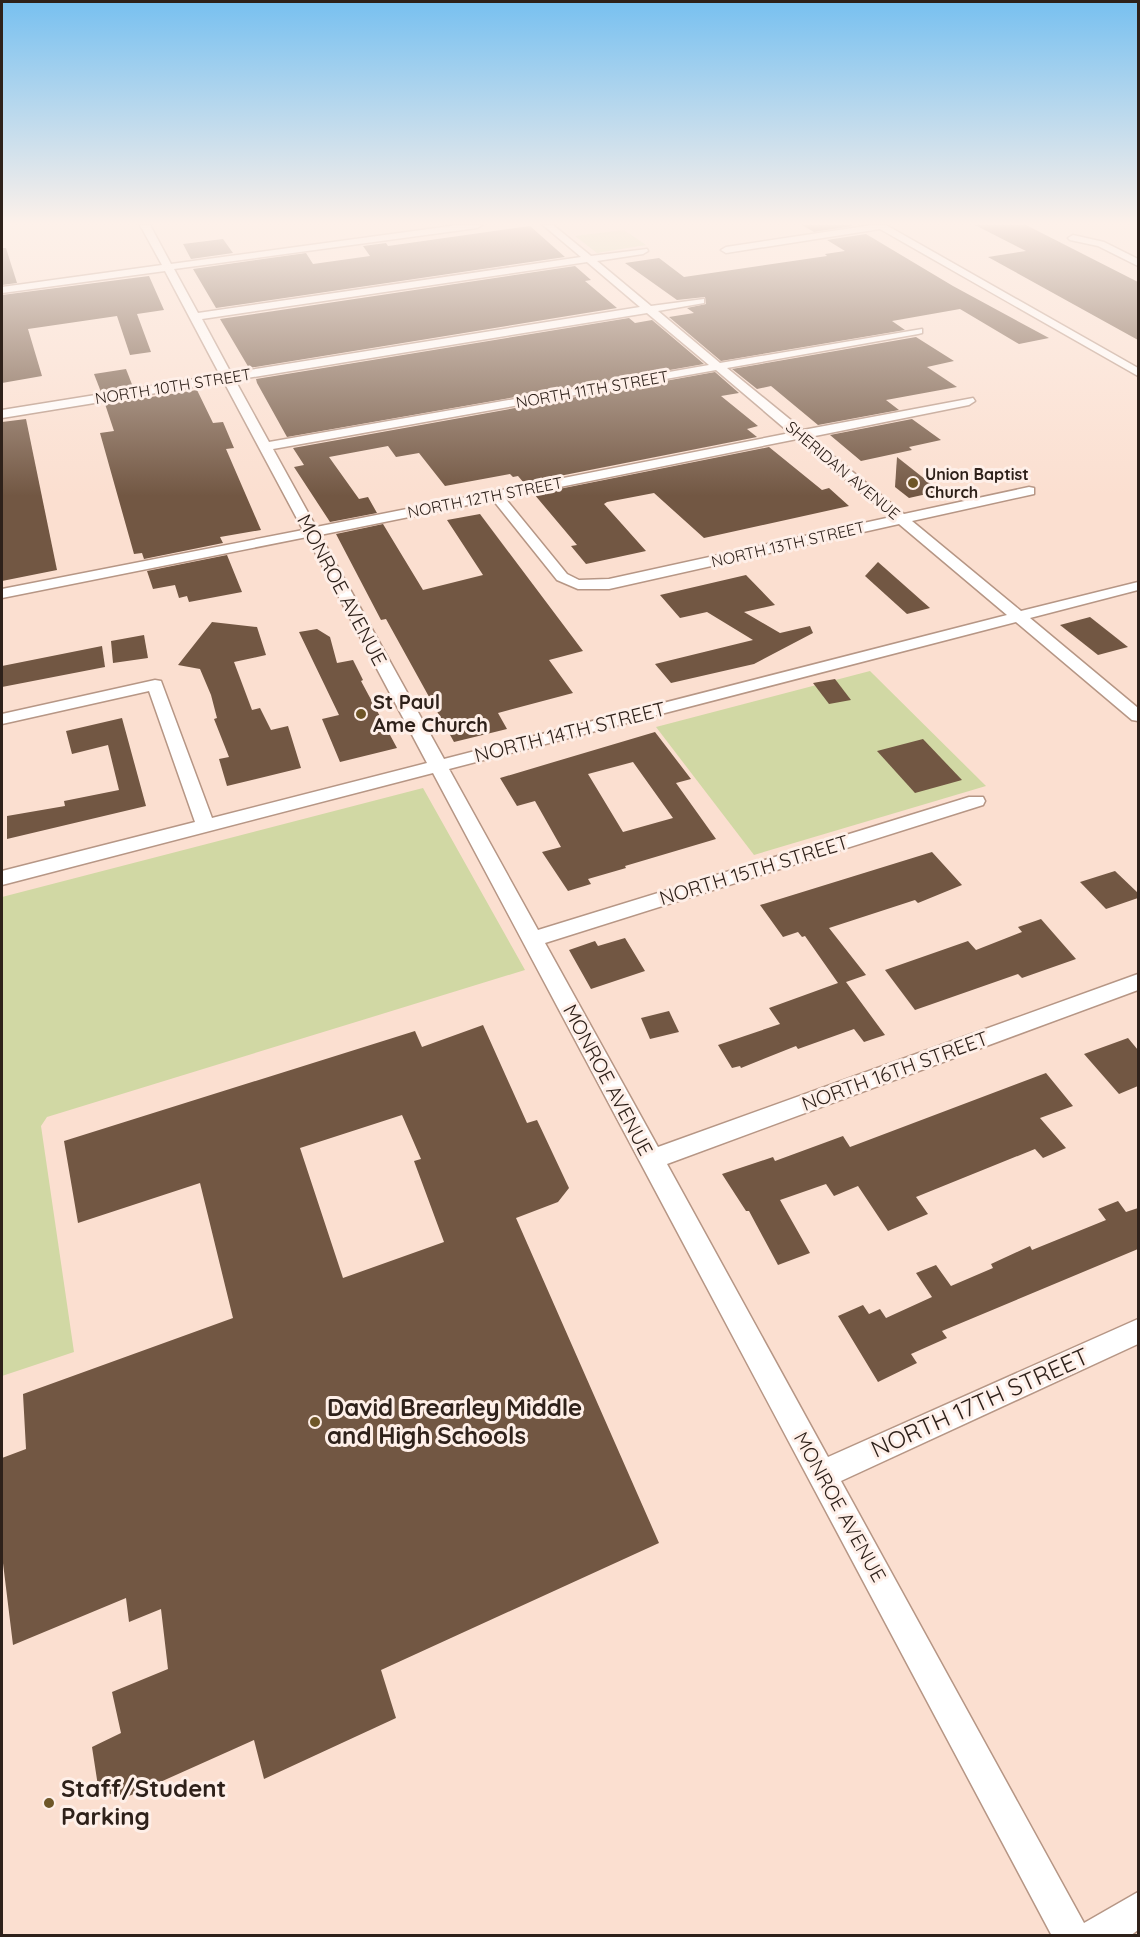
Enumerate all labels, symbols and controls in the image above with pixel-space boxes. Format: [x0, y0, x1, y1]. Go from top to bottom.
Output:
street label: NORTH 10TH STREET [93, 364, 253, 408]
street label: NORTH 11TH STREET [514, 366, 670, 412]
street label: SHERIDAN AVENUE [782, 416, 904, 524]
place label: Union Baptist Church [925, 464, 1029, 502]
street label: NORTH 12TH STREET [406, 472, 565, 522]
marker: Union Baptist Church [906, 476, 920, 490]
street label: MONROE AVENUE [292, 510, 393, 670]
street label: NORTH 13TH STREET [709, 517, 867, 571]
place label: St Paul Ame Church [373, 689, 488, 737]
street label: NORTH 14TH STREET [472, 696, 668, 767]
marker: St Paul Ame Church [354, 707, 368, 721]
street label: NORTH 15TH STREET [656, 829, 852, 910]
street label: MONROE AVENUE [558, 1000, 659, 1160]
street label: NORTH 16TH STREET [798, 1025, 991, 1116]
street label: NORTH 17TH STREET [866, 1341, 1093, 1464]
place label: David Brearley Middle and High Schools [327, 1392, 582, 1450]
marker: David Brearley Middle and High Schools [308, 1415, 322, 1429]
street label: MONROE AVENUE [789, 1427, 892, 1586]
place label: Staff/Student Parking [61, 1773, 226, 1831]
marker: Staff/Student Parking [42, 1796, 56, 1810]

